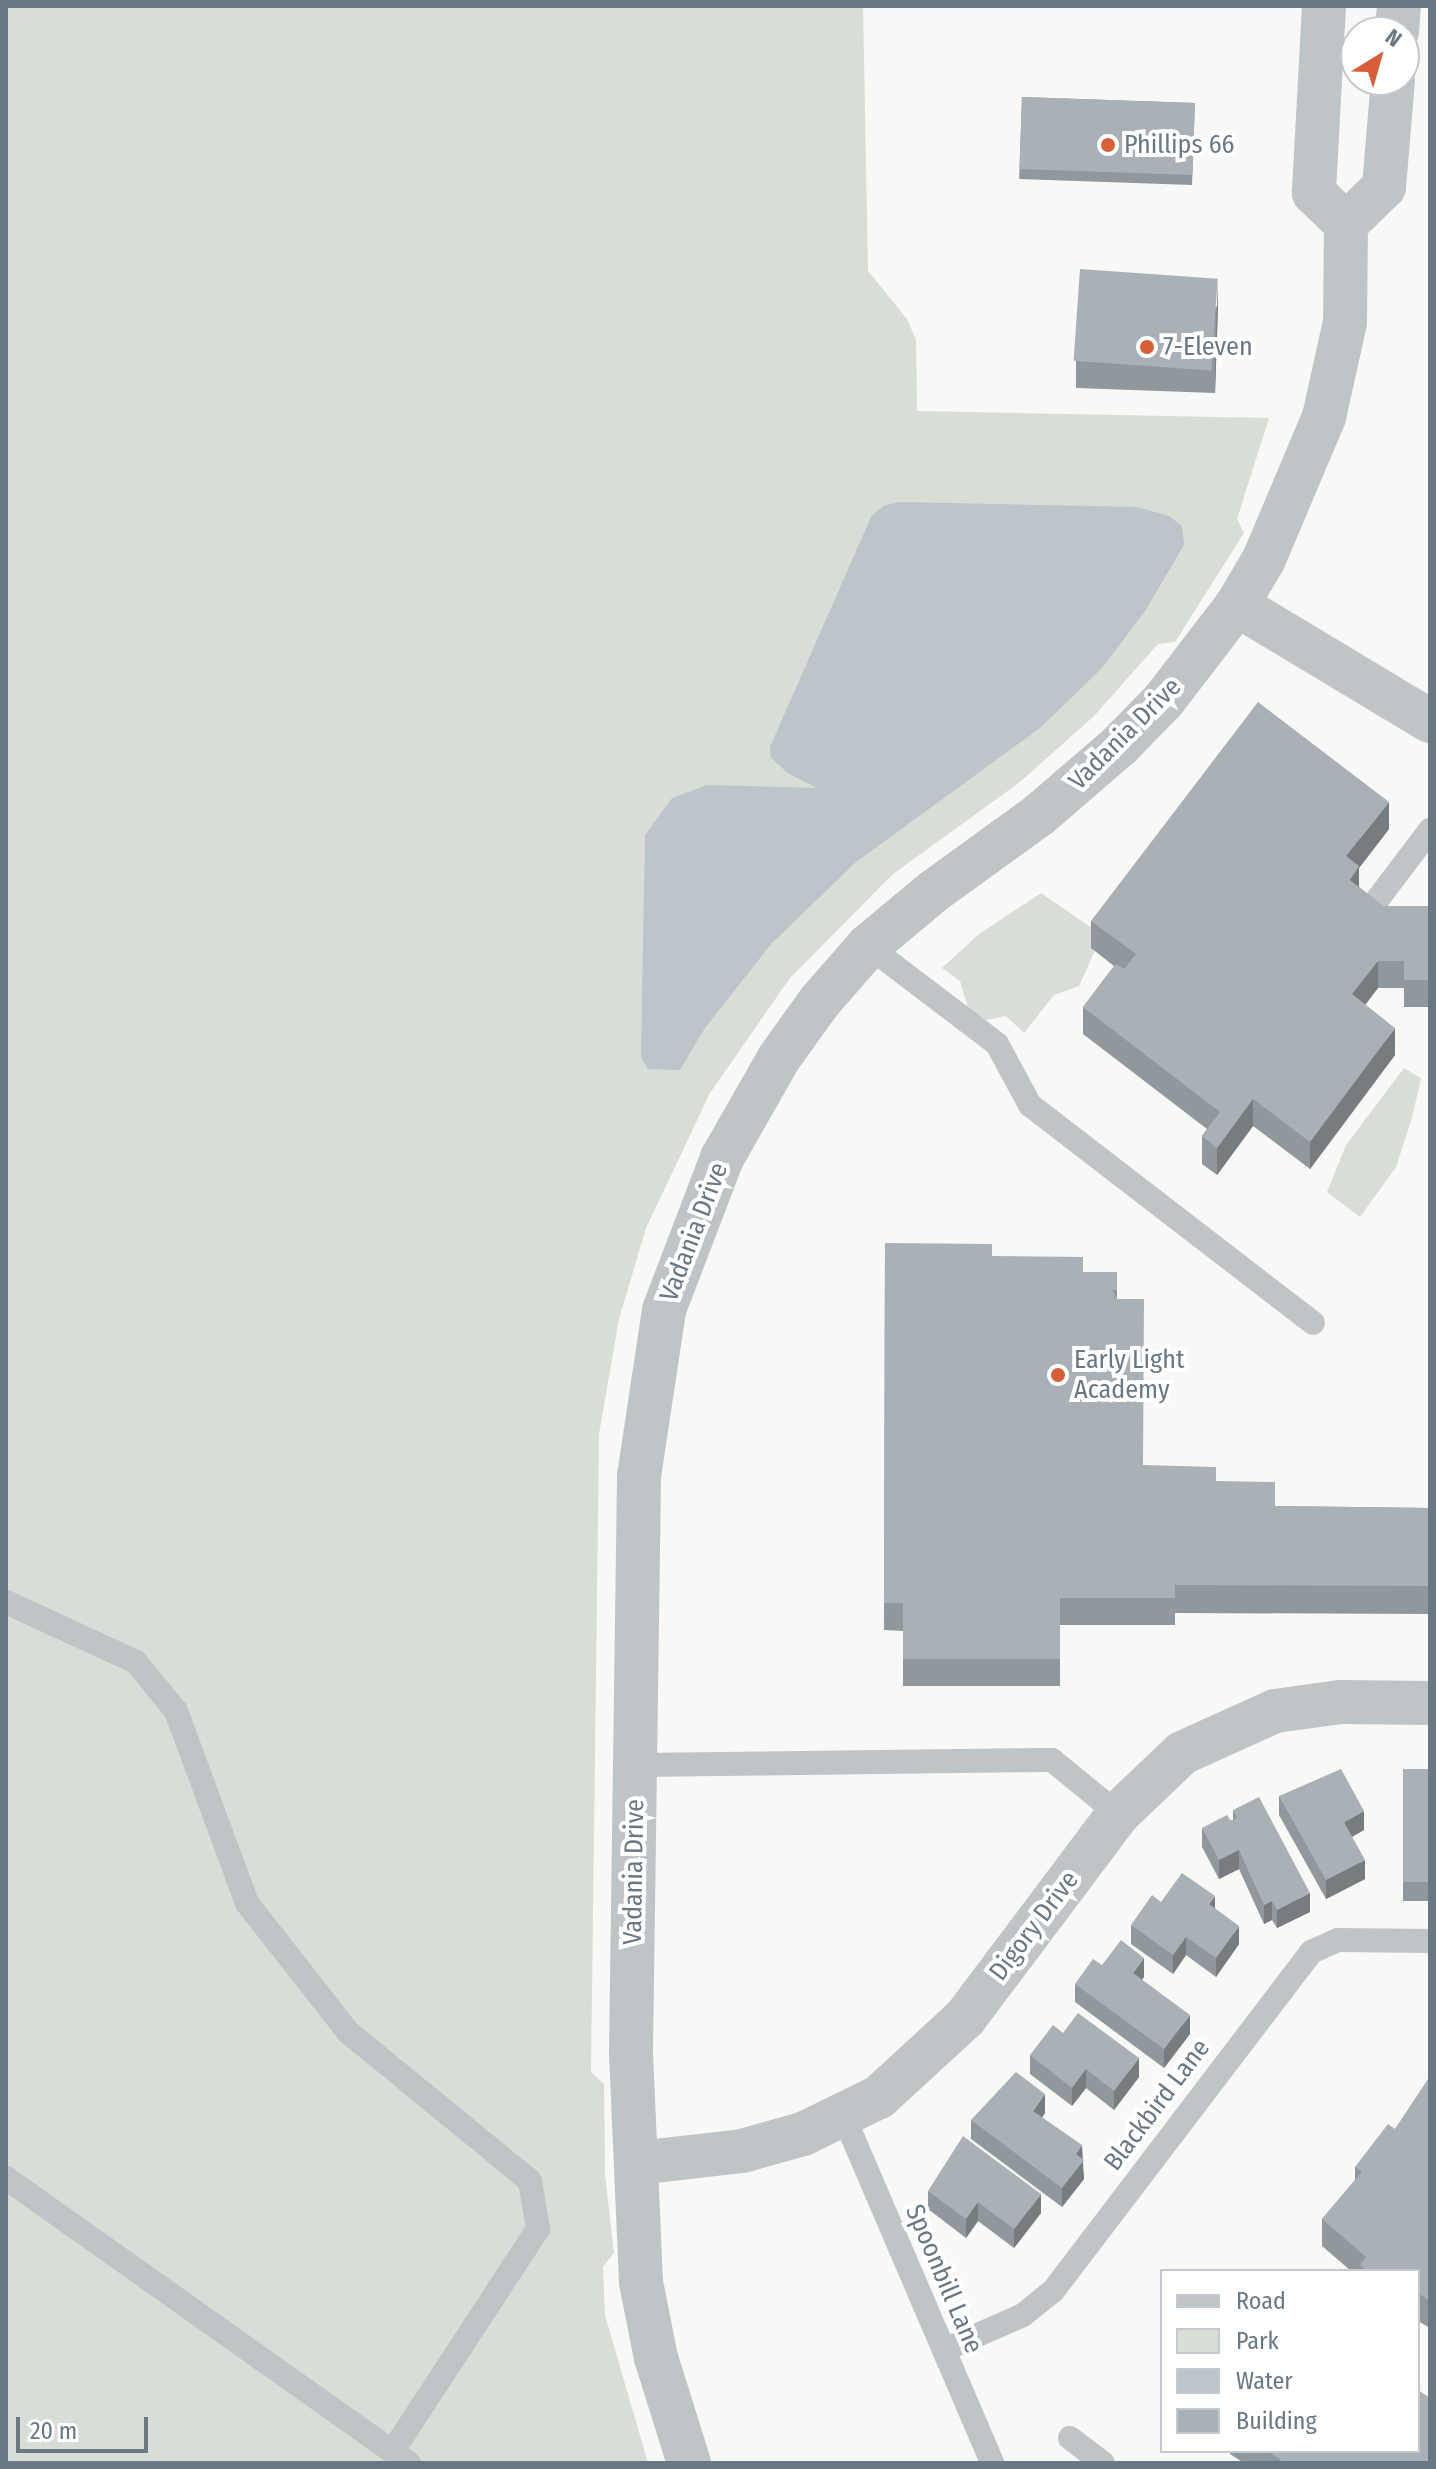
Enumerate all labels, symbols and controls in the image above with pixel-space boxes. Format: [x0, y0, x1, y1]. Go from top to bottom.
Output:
north arrow [1340, 16, 1420, 96]
text: N [1380, 23, 1407, 53]
place label: Phillips 66 [1124, 129, 1234, 161]
marker: Phillips 66 [1099, 136, 1117, 154]
place label: 7-Eleven [1163, 331, 1253, 363]
marker: 7-Eleven [1138, 338, 1156, 356]
street label: Vadania Drive [1062, 671, 1188, 797]
street label: Vadania Drive [653, 1158, 735, 1306]
place label: Early Light Academy [1074, 1344, 1184, 1406]
marker: Early Light Academy [1049, 1366, 1067, 1384]
street label: Vadania Drive [617, 1799, 651, 1945]
street label: Digory Drive [983, 1865, 1085, 1987]
street label: Blackbird Lane [1097, 2033, 1217, 2177]
street label: Spoonbill Lane [899, 2200, 989, 2358]
legend [1160, 2269, 1420, 2453]
text: Road [1236, 2287, 1286, 2315]
text: Park [1236, 2327, 1279, 2355]
text: Water [1236, 2367, 1293, 2395]
scale bar [20, 2401, 152, 2451]
text: Building [1236, 2407, 1317, 2435]
text: 20 m [30, 2417, 77, 2445]

